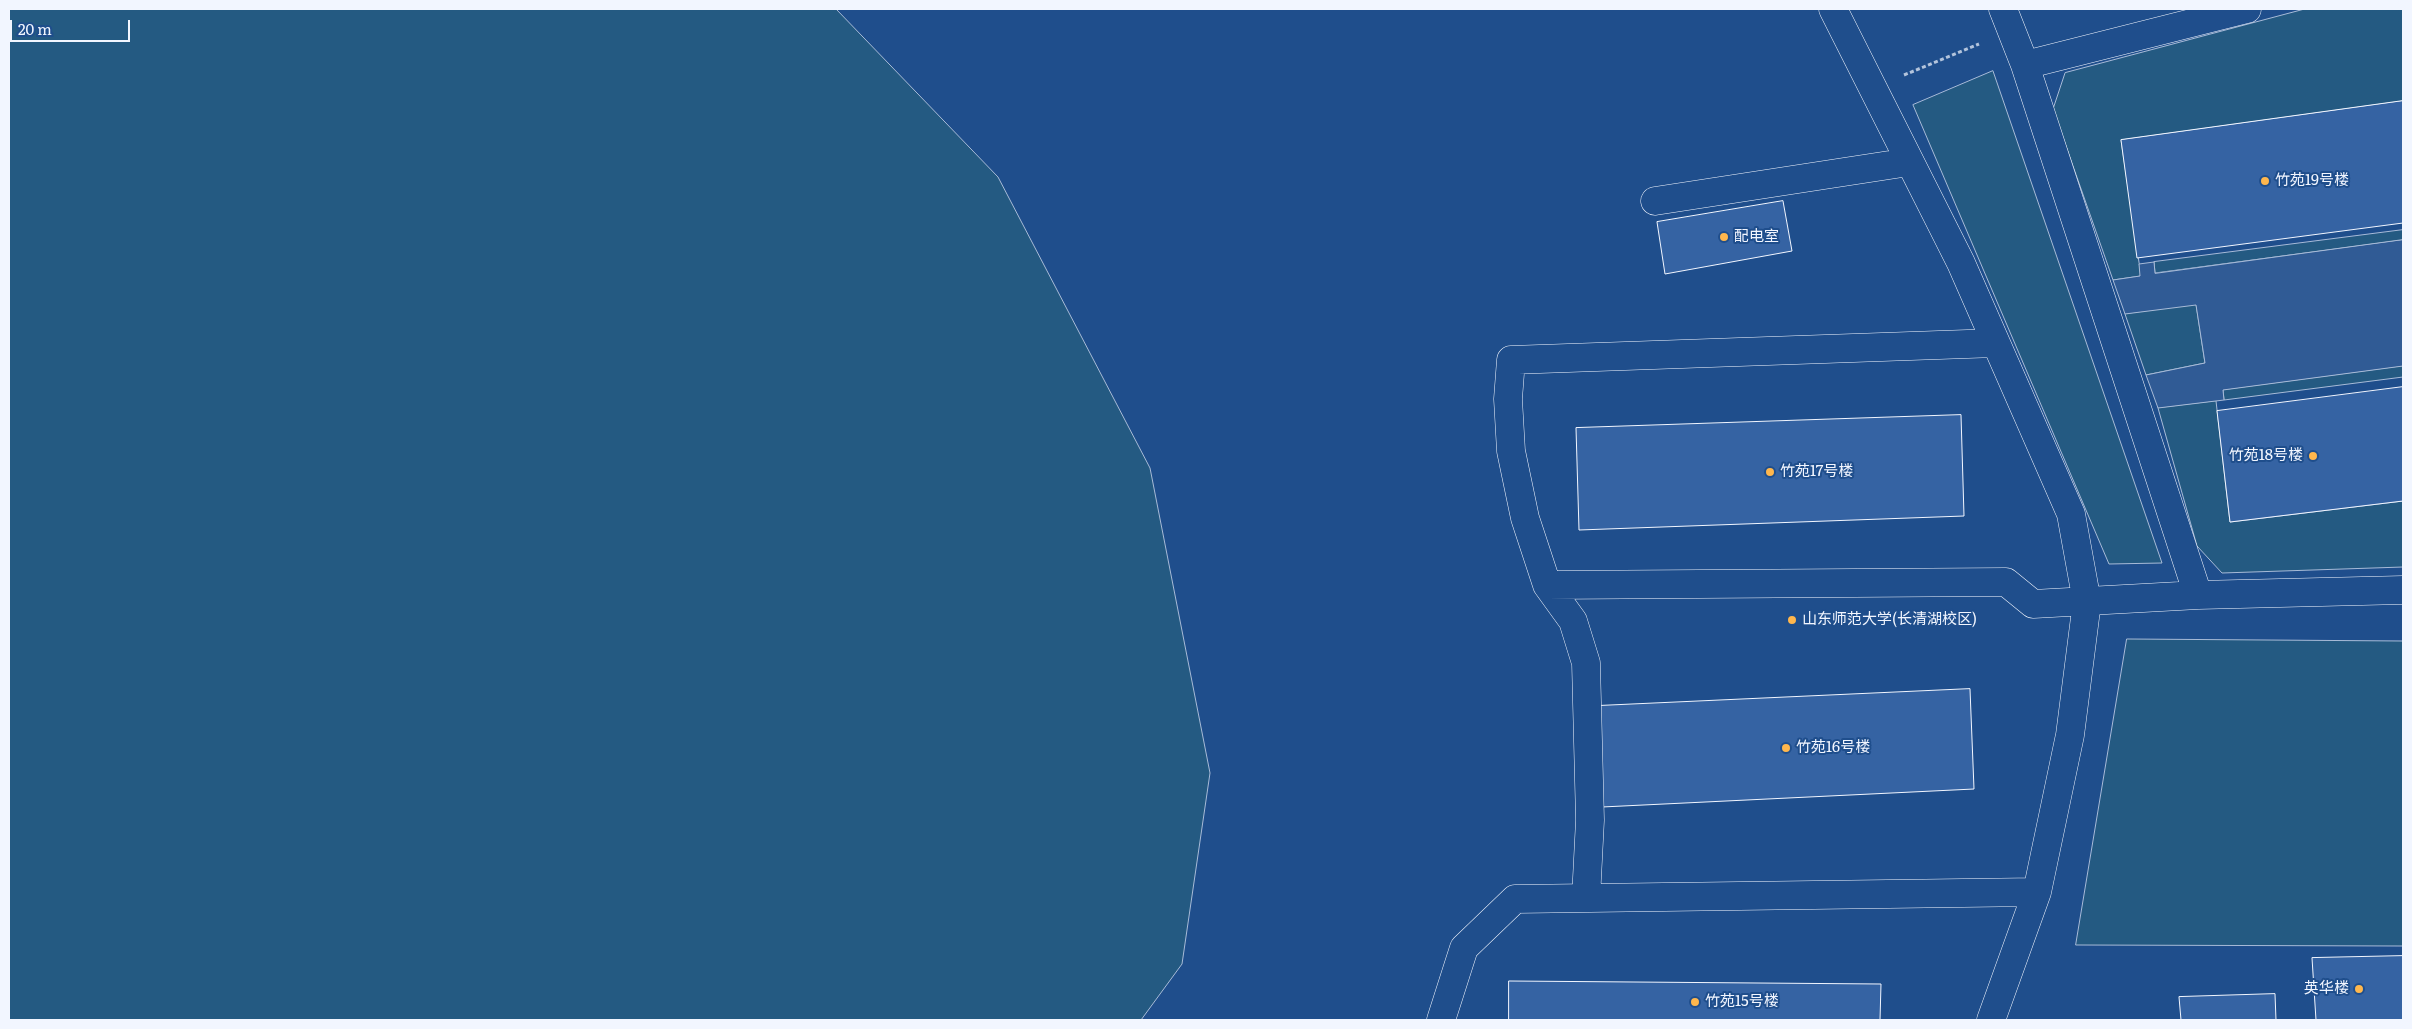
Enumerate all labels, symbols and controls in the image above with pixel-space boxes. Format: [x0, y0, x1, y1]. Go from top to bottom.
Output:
scale bar [12, 10, 132, 42]
text: 20 m [18, 17, 52, 40]
place label: 竹苑19号楼 [2275, 172, 2349, 190]
marker: 竹苑19号楼 [2259, 175, 2271, 187]
place label: 配电室 [1734, 228, 1779, 246]
marker: 配电室 [1718, 231, 1730, 243]
place label: 竹苑18号楼 [2229, 447, 2303, 465]
marker: 竹苑18号楼 [2307, 450, 2319, 462]
place label: 竹苑17号楼 [1780, 463, 1853, 481]
marker: 竹苑17号楼 [1764, 466, 1776, 478]
place label: 山东师范大学(长清湖校区) [1802, 611, 1977, 629]
marker: 山东师范大学(长清湖校区) [1786, 614, 1798, 626]
place label: 竹苑16号楼 [1796, 739, 1870, 757]
marker: 竹苑16号楼 [1780, 742, 1792, 754]
place label: 英华楼 [2304, 980, 2349, 998]
marker: 英华楼 [2353, 983, 2365, 995]
place label: 竹苑15号楼 [1705, 993, 1779, 1011]
marker: 竹苑15号楼 [1689, 996, 1701, 1008]

